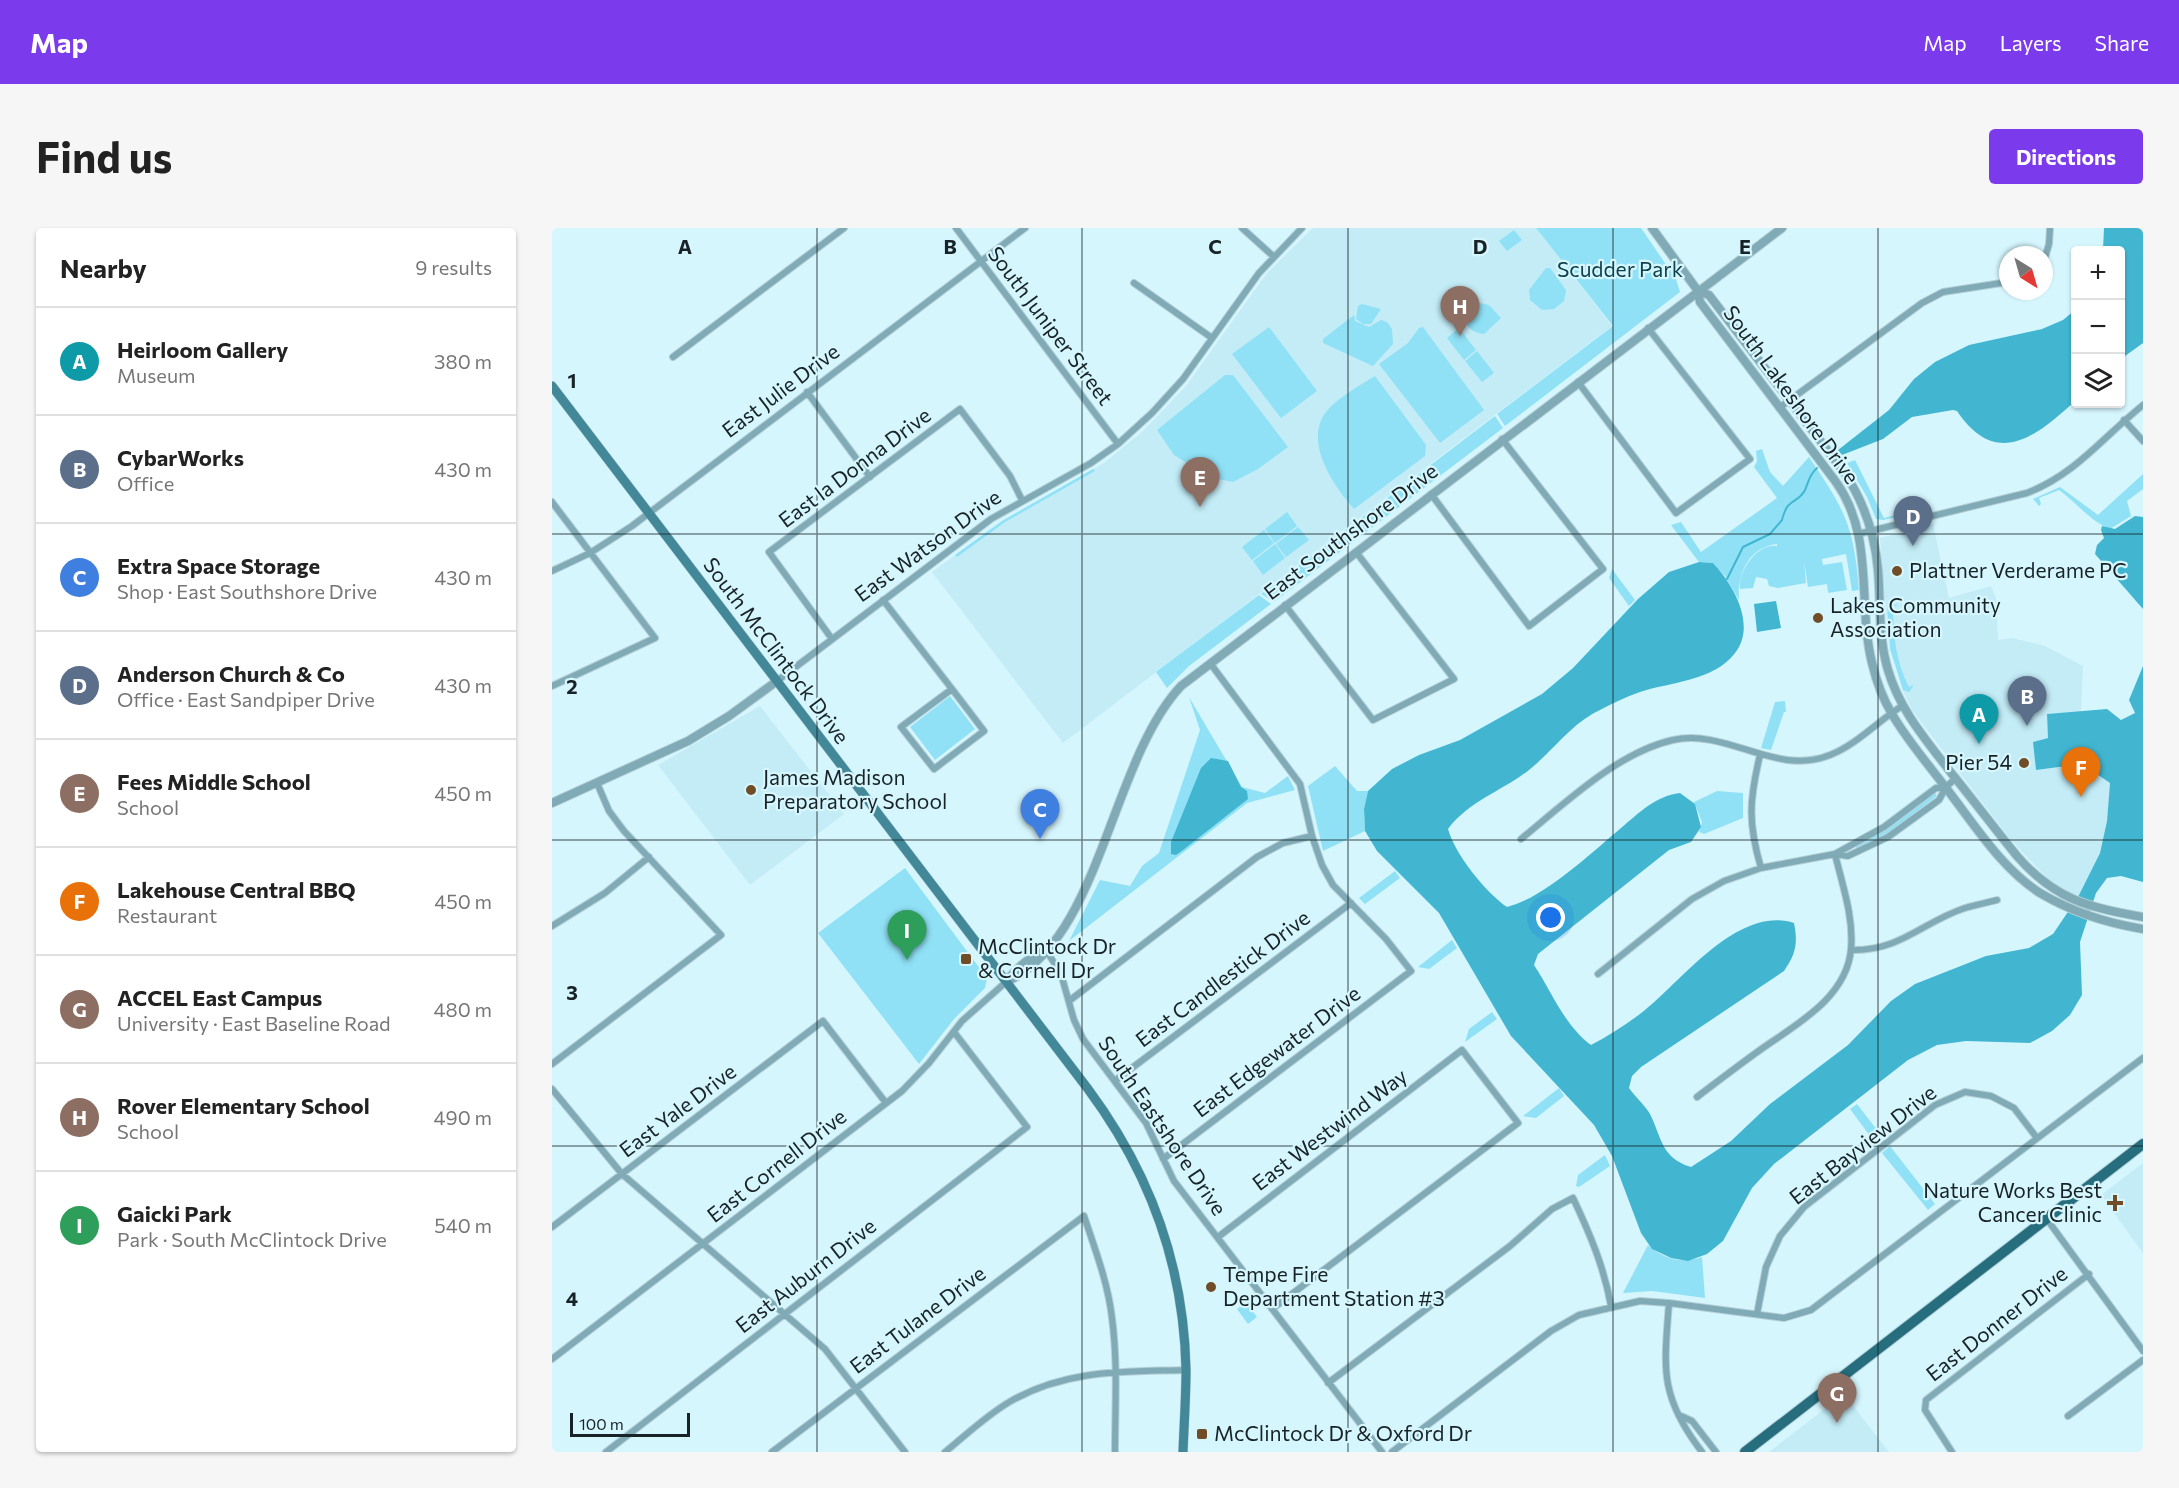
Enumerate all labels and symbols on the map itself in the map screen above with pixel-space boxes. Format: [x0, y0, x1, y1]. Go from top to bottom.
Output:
text: A [678, 234, 692, 258]
text: B [943, 234, 957, 258]
text: C [1208, 234, 1222, 258]
text: D [1473, 234, 1487, 258]
text: E [1739, 234, 1751, 258]
street label: South Juniper Street [984, 241, 1119, 409]
north arrow [1999, 246, 2053, 300]
park label: Scudder Park [1557, 256, 1683, 281]
pin: H [1440, 286, 1480, 336]
street label: South Lakeshore Drive [1719, 300, 1865, 488]
street label: East Julie Drive [717, 338, 844, 442]
text: 1 [567, 368, 577, 392]
street label: East la Donna Drive [773, 402, 935, 532]
street label: East Southshore Drive [1258, 457, 1442, 604]
pin: E [1180, 458, 1220, 507]
street label: East Watson Drive [849, 483, 1005, 606]
pin: D [1894, 496, 1932, 546]
street label: South McClintock Drive [699, 552, 855, 748]
place label: Plattner Verderame PC [1909, 557, 2127, 582]
marker: Plattner Verderame PC [1890, 564, 1904, 578]
place label: Lakes Community Association [1830, 592, 2001, 641]
marker: Lakes Community Association [1811, 611, 1825, 625]
text: 2 [566, 674, 578, 698]
pin: B [2008, 676, 2046, 726]
pin: A [1960, 694, 1998, 744]
pin: F [2062, 748, 2101, 797]
place label: Pier 54 [1945, 749, 2012, 774]
marker: Pier 54 [2017, 756, 2031, 770]
place label: James Madison Preparatory School [763, 764, 947, 813]
marker: James Madison Preparatory School [744, 783, 758, 797]
pin: C [1020, 790, 1060, 839]
your location [1536, 903, 1565, 932]
street label: East Candlestick Drive [1130, 904, 1314, 1051]
pin: I [888, 910, 926, 960]
place label: McClintock Dr & Cornell Dr [978, 933, 1116, 982]
marker: McClintock Dr & Cornell Dr [959, 952, 973, 966]
text: 3 [566, 980, 578, 1004]
street label: East Edgewater Drive [1188, 980, 1364, 1122]
street label: South Eastshore Drive [1094, 1031, 1233, 1220]
street label: East Yale Drive [614, 1058, 740, 1162]
street label: East Westwind Way [1247, 1062, 1411, 1195]
street label: East Bayview Drive [1784, 1079, 1940, 1209]
street label: East Cornell Drive [702, 1103, 851, 1227]
place label: Nature Works Best Cancer Clinic [1923, 1177, 2102, 1226]
marker: Nature Works Best Cancer Clinic [2106, 1194, 2124, 1212]
street label: East Auburn Drive [730, 1212, 880, 1337]
street label: East Tulane Drive [844, 1260, 990, 1378]
street label: East Donner Drive [1921, 1260, 2071, 1386]
place label: Tempe Fire Department Station #3 [1223, 1261, 1445, 1310]
marker: Tempe Fire Department Station #3 [1204, 1280, 1218, 1294]
text: 4 [566, 1286, 578, 1310]
pin: G [1818, 1374, 1856, 1423]
scale bar [570, 1410, 690, 1438]
place label: McClintock Dr & Oxford Dr [1214, 1420, 1472, 1445]
marker: McClintock Dr & Oxford Dr [1195, 1427, 1209, 1441]

